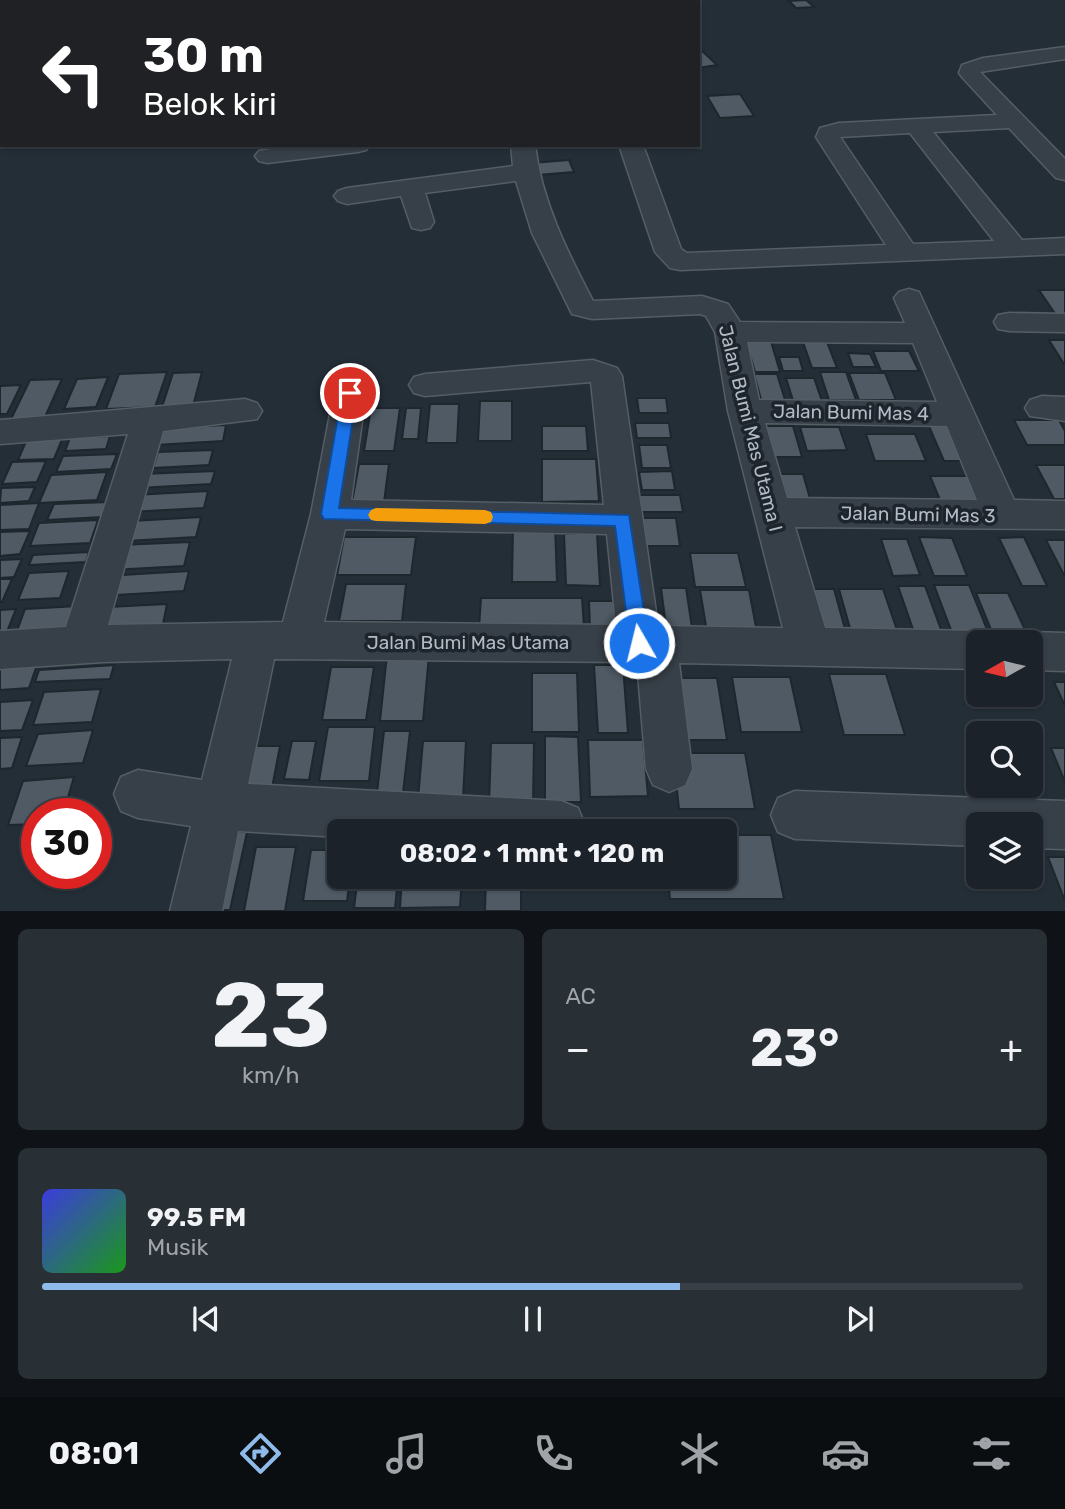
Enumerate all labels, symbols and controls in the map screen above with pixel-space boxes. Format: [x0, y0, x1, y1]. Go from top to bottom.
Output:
text: 30 m [143, 26, 264, 84]
icon: left [28, 28, 119, 119]
text: Belok kiri [143, 85, 277, 123]
street label: Jalan Bumi Mas Utama I [714, 322, 787, 534]
pin [320, 363, 380, 423]
icon: arrive [331, 374, 369, 412]
street label: Jalan Bumi Mas 4 [773, 400, 929, 425]
street label: Jalan Bumi Mas 3 [840, 502, 996, 527]
position arrow [602, 606, 676, 680]
north arrow [966, 630, 1043, 707]
map controls [966, 630, 1043, 889]
street label: Jalan Bumi Mas Utama [367, 631, 569, 654]
button: search [966, 721, 1043, 798]
speed limit sign: 30 [21, 798, 112, 889]
button: layers [966, 812, 1043, 889]
text: 08:02 · 1 mnt · 120 m [400, 838, 664, 869]
text: 23 [211, 961, 330, 1069]
text: AC [566, 982, 596, 1010]
text: 23° [750, 1017, 839, 1079]
text: − [566, 1026, 590, 1072]
text: + [999, 1026, 1023, 1072]
text: km/h [242, 1061, 299, 1089]
text: 99.5 FM [147, 1202, 246, 1233]
text: Musik [147, 1233, 208, 1261]
icon: previous [187, 1300, 225, 1338]
icon: pause [514, 1300, 552, 1338]
icon: next [841, 1300, 879, 1338]
icon: directions [236, 1429, 285, 1478]
icon: music [382, 1429, 431, 1478]
icon: phone [529, 1429, 578, 1478]
icon: climate [675, 1429, 724, 1478]
icon: car [821, 1429, 870, 1478]
icon: filters [967, 1429, 1016, 1478]
text: 08:01 [49, 1434, 139, 1472]

